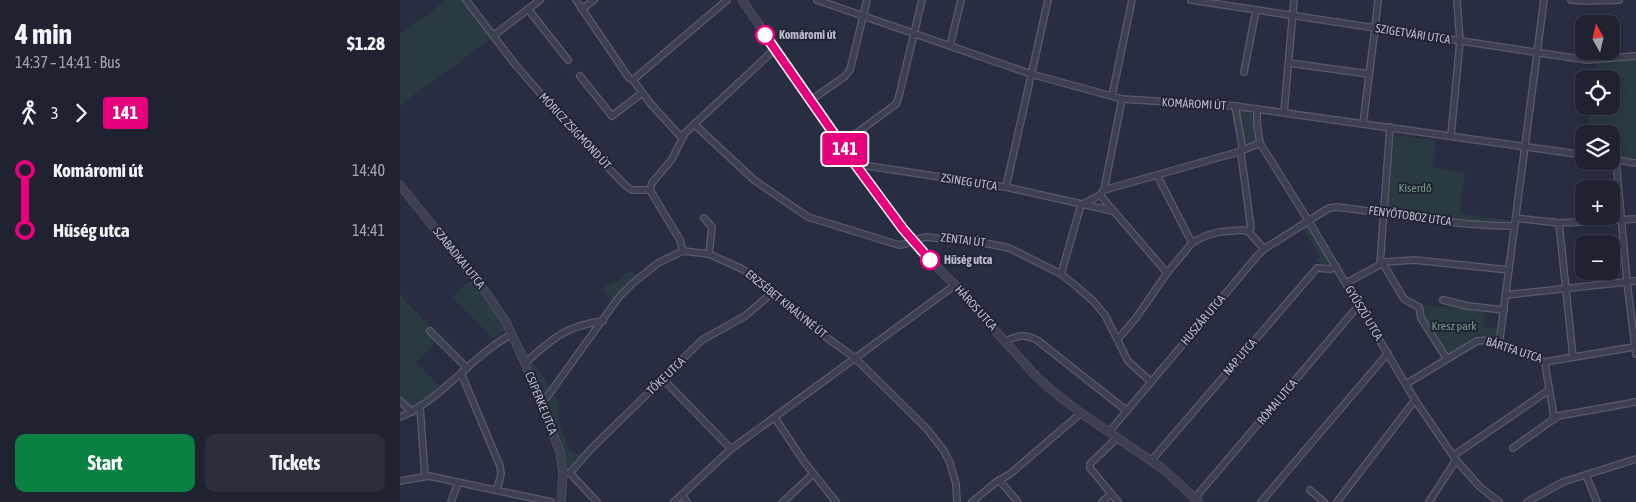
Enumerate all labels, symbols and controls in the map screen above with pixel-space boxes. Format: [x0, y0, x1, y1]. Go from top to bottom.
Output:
north arrow [1575, 15, 1620, 60]
map controls [1575, 15, 1620, 280]
text: 4 min [15, 18, 72, 50]
street label: SZIGETVÁRI UTCA [1374, 21, 1452, 47]
marker: Komáromi út [755, 25, 775, 45]
place label: Komáromi út [779, 28, 837, 42]
text: $1.28 [347, 32, 385, 54]
text: 14:37 – 14:41 · Bus [15, 53, 120, 71]
button: locate [1575, 70, 1620, 115]
street label: MÓRICZ ZSIGMOND ÚT [536, 90, 614, 173]
street label: KOMÁROMI ÚT [1161, 95, 1227, 113]
icon: walk [15, 99, 43, 127]
icon: forward [67, 99, 95, 127]
text: 141 [113, 102, 138, 123]
text: 3 [51, 104, 59, 122]
button: layers [1575, 125, 1620, 170]
line badge: 141 [816, 133, 874, 165]
text: 141 [832, 138, 858, 159]
text: Komáromi út [53, 159, 143, 181]
text: 14:40 [352, 161, 385, 179]
street label: ZSINEG UTCA [940, 171, 998, 193]
button: + [1575, 180, 1620, 225]
park label: Kiserdő [1398, 181, 1432, 195]
street label: FENYŐTOBOZ UTCA [1368, 203, 1453, 229]
text: Hűség utca [53, 219, 130, 241]
text: 14:41 [352, 221, 385, 239]
street label: SZABADKAI UTCA [430, 225, 488, 291]
street label: ZENTAI ÚT [940, 230, 987, 250]
button: − [1575, 235, 1620, 280]
marker: Hűség utca [920, 250, 940, 270]
place label: Hűség utca [944, 253, 993, 267]
street label: ERZSÉBET KIRÁLYNÉ ÚT [743, 267, 830, 342]
street label: HÁROS UTCA [952, 283, 1000, 334]
street label: GYŰSZŰ UTCA [1342, 283, 1386, 343]
street label: HUSZÁR UTCA [1178, 292, 1228, 348]
park label: Kresz park [1431, 319, 1477, 333]
street label: BÁRTFA UTCA [1484, 334, 1544, 366]
street label: NAP UTCA [1220, 336, 1260, 378]
street label: TŐKE UTCA [644, 354, 688, 398]
street label: CSIPERKE UTCA [522, 370, 560, 437]
street label: RÓMAI UTCA [1254, 376, 1300, 428]
button: Start [15, 434, 195, 492]
button: Tickets [205, 434, 385, 492]

